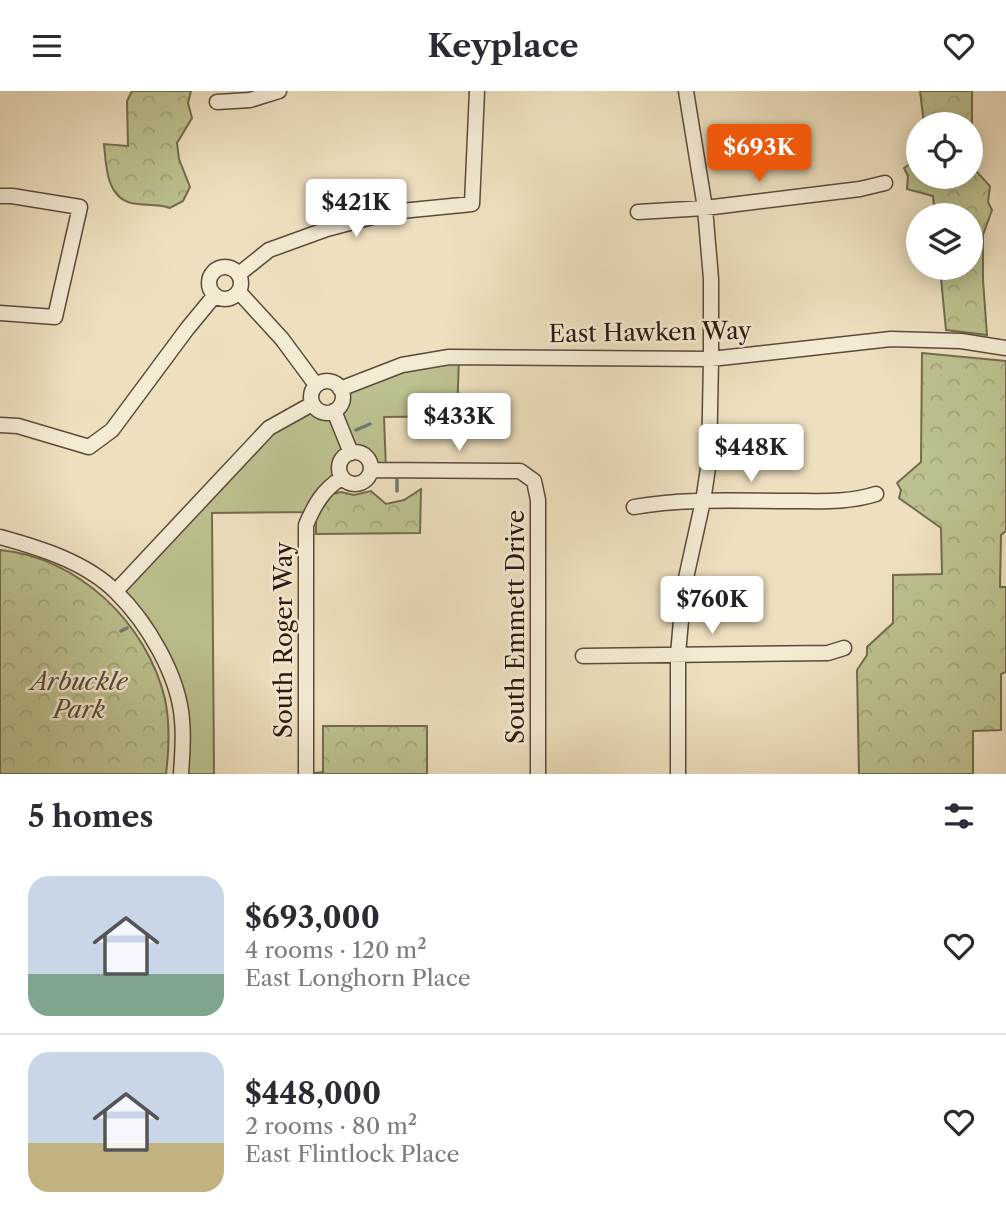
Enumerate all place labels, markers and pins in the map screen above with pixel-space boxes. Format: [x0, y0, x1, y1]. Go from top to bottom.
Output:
pin: $693K [710, 125, 808, 184]
pin: $421K [307, 179, 405, 239]
pin: $433K [410, 393, 508, 453]
pin: $448K [702, 425, 800, 484]
pin: $760K [663, 577, 761, 636]

